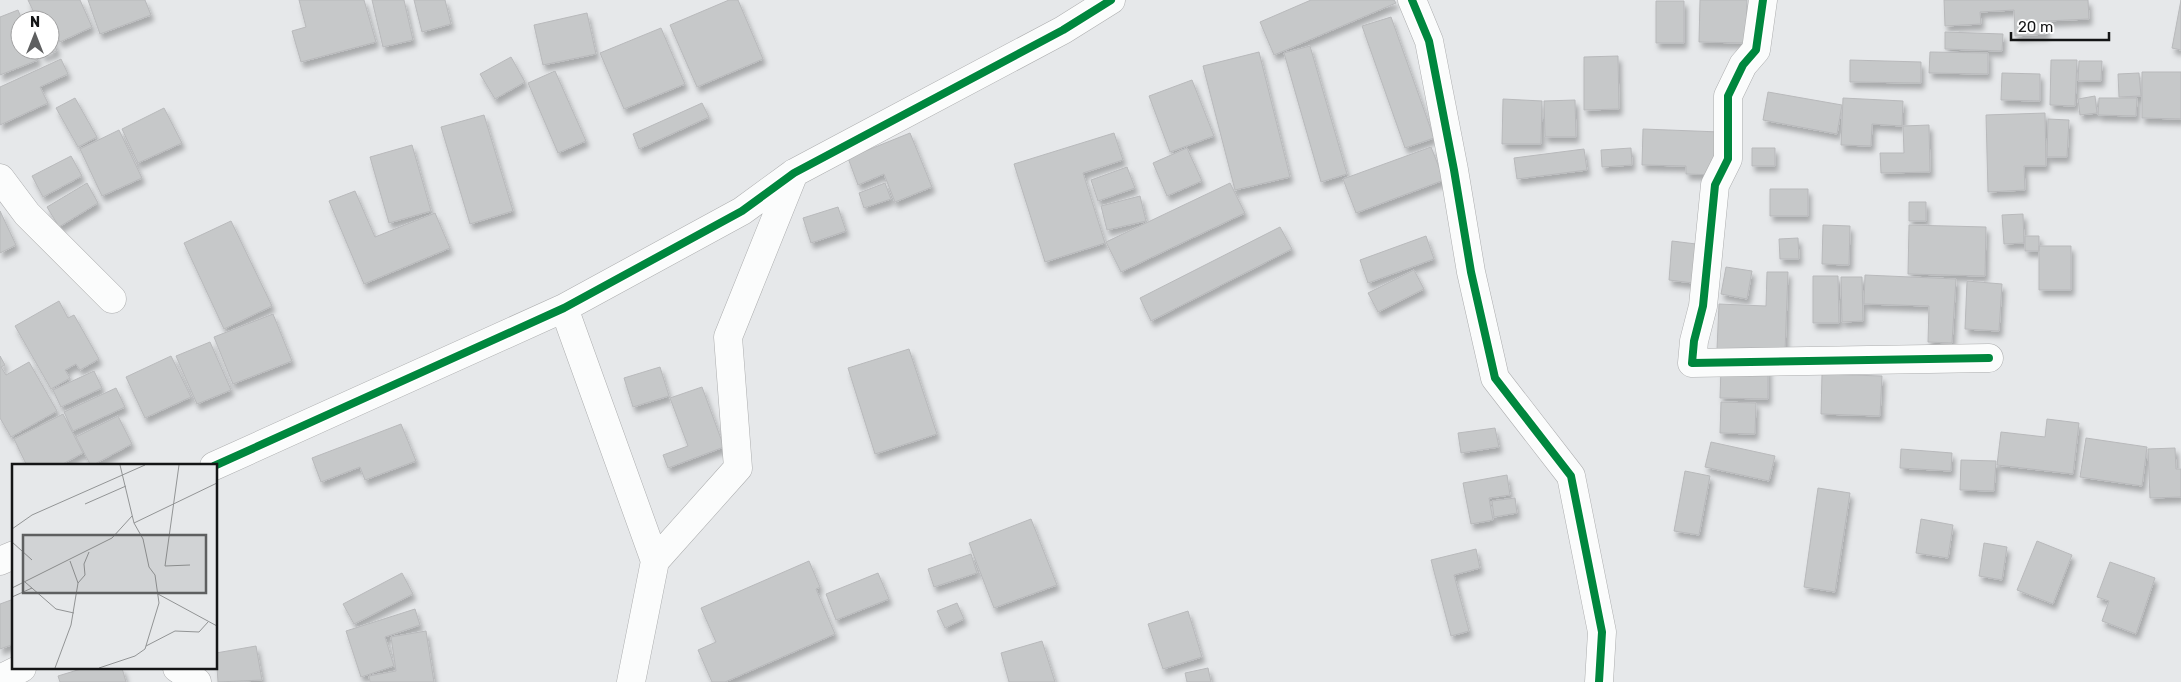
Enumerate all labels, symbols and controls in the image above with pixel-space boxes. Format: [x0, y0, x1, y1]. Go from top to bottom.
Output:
north arrow [10, 10, 60, 60]
scale bar [2011, 10, 2108, 42]
text: N [30, 14, 40, 31]
text: 20 m [2018, 18, 2053, 36]
inset map [12, 464, 218, 670]

